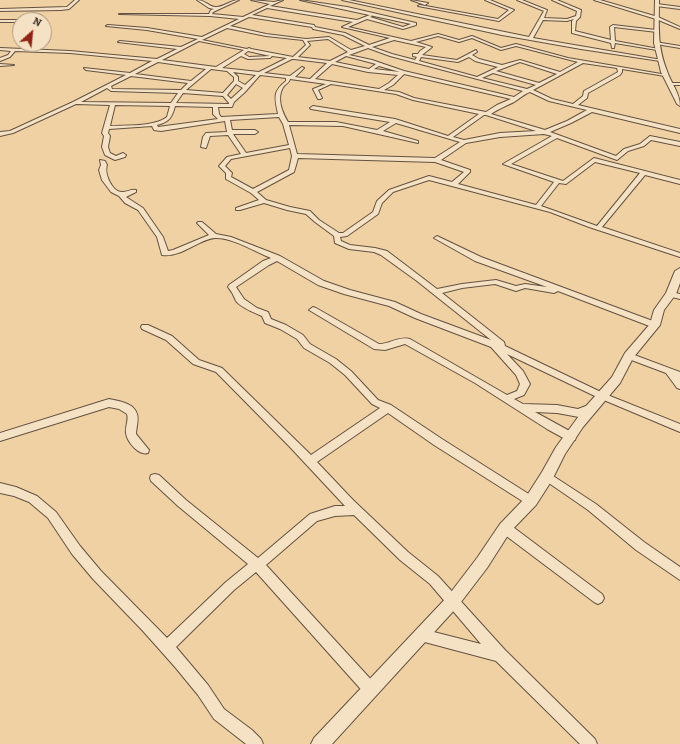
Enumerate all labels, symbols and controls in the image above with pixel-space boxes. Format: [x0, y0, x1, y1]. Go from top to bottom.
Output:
north arrow [12, 12, 52, 52]
text: N [30, 13, 44, 30]

